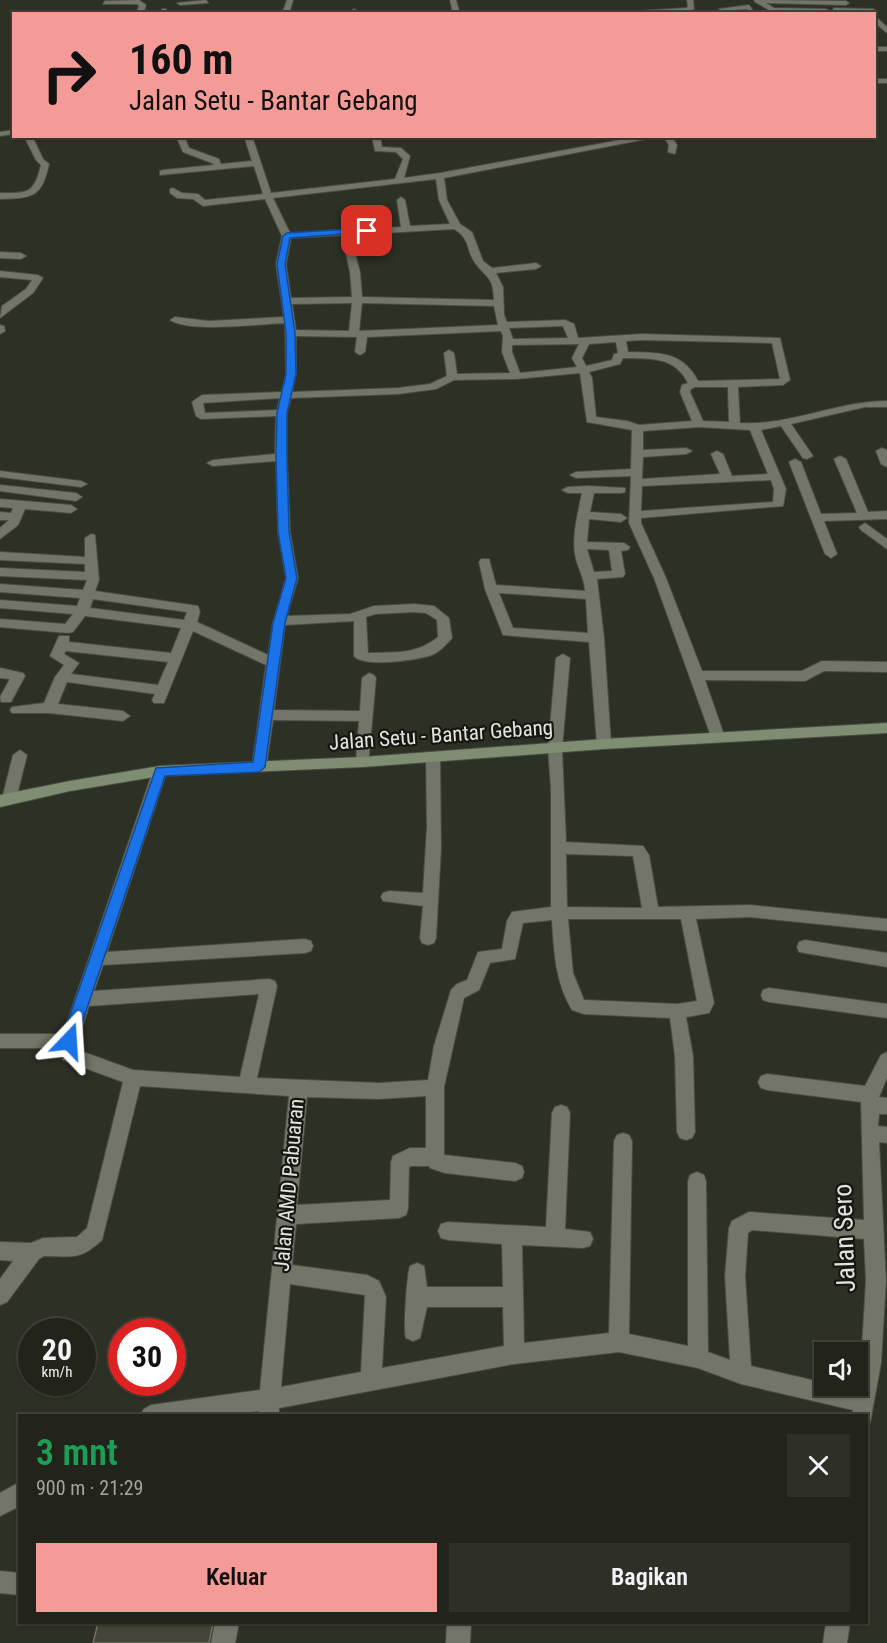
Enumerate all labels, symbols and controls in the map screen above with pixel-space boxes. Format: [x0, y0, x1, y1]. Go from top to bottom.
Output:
text: 160 m [129, 35, 234, 84]
icon: right [30, 36, 108, 114]
text: Jalan Setu - Bantar Gebang [129, 85, 418, 117]
pin [341, 205, 392, 256]
icon: arrive [350, 214, 383, 247]
street label: Jalan Setu - Bantar Gebang [328, 715, 554, 755]
position arrow [37, 1009, 101, 1073]
street label: Jalan AMD Pabuaran [269, 1098, 309, 1272]
street label: Jalan Sero [827, 1183, 861, 1293]
speed limit sign: 30 [108, 1318, 186, 1396]
text: 20 [42, 1332, 72, 1367]
map controls [814, 1342, 868, 1396]
button: sound [814, 1342, 868, 1396]
text: km/h [42, 1363, 72, 1381]
text: 3 mnt [36, 1432, 118, 1474]
button: close [787, 1434, 850, 1497]
text: 900 m · 21:29 [36, 1476, 143, 1500]
button: Keluar [36, 1543, 437, 1612]
button: Bagikan [449, 1543, 850, 1612]

